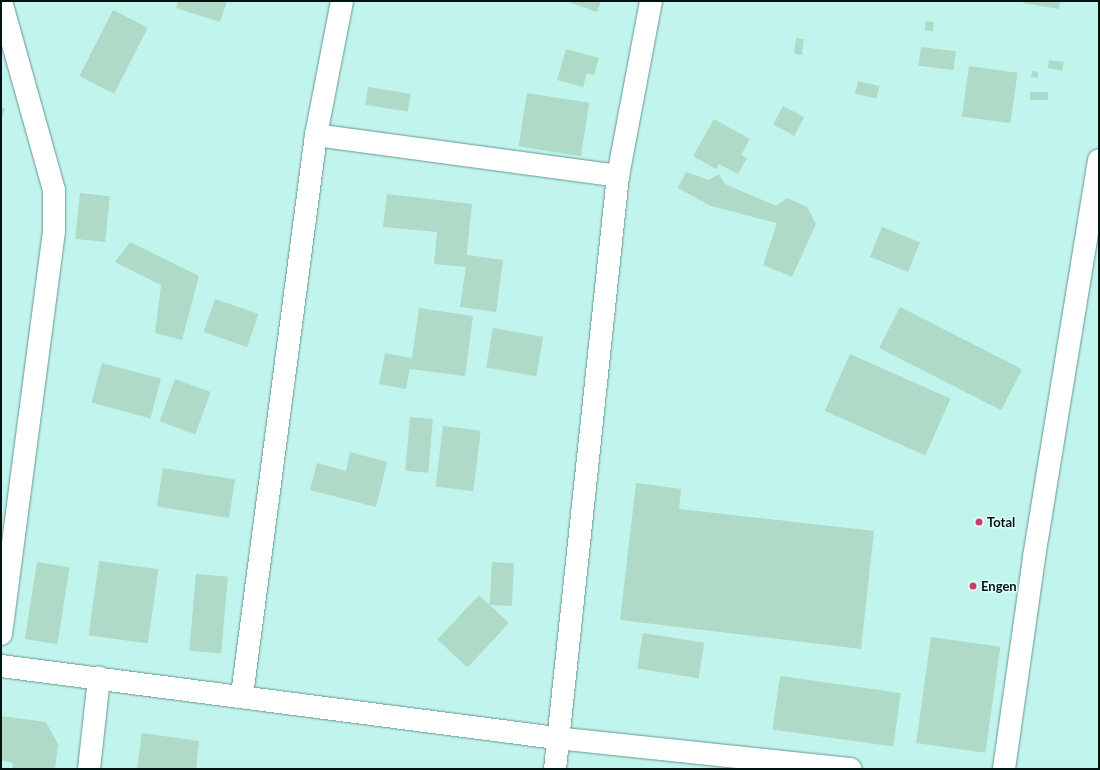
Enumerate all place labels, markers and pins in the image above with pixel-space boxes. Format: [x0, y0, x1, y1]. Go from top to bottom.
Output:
place label: Total [987, 514, 1015, 530]
marker: Total [974, 517, 984, 527]
place label: Engen [981, 578, 1017, 594]
marker: Engen [968, 581, 978, 591]

